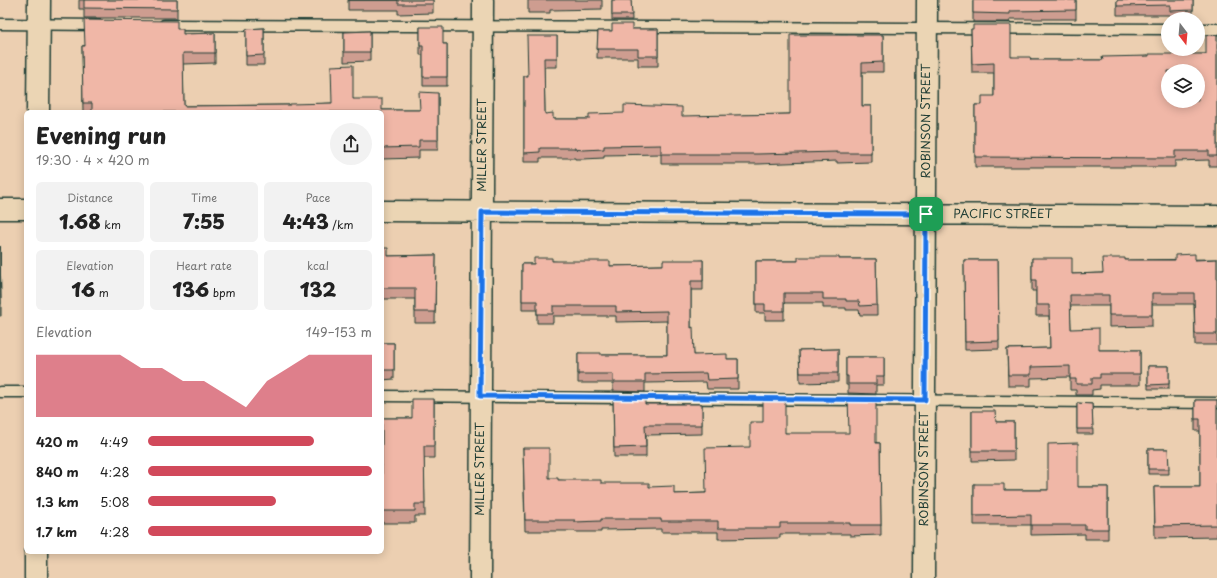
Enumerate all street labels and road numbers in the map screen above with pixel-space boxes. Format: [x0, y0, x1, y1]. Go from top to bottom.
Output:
street label: ROBINSON STREET [916, 63, 934, 179]
street label: MILLER STREET [472, 97, 490, 192]
street label: PACIFIC STREET [953, 204, 1054, 222]
street label: ROBINSON STREET [914, 411, 932, 527]
street label: MILLER STREET [470, 421, 488, 516]

